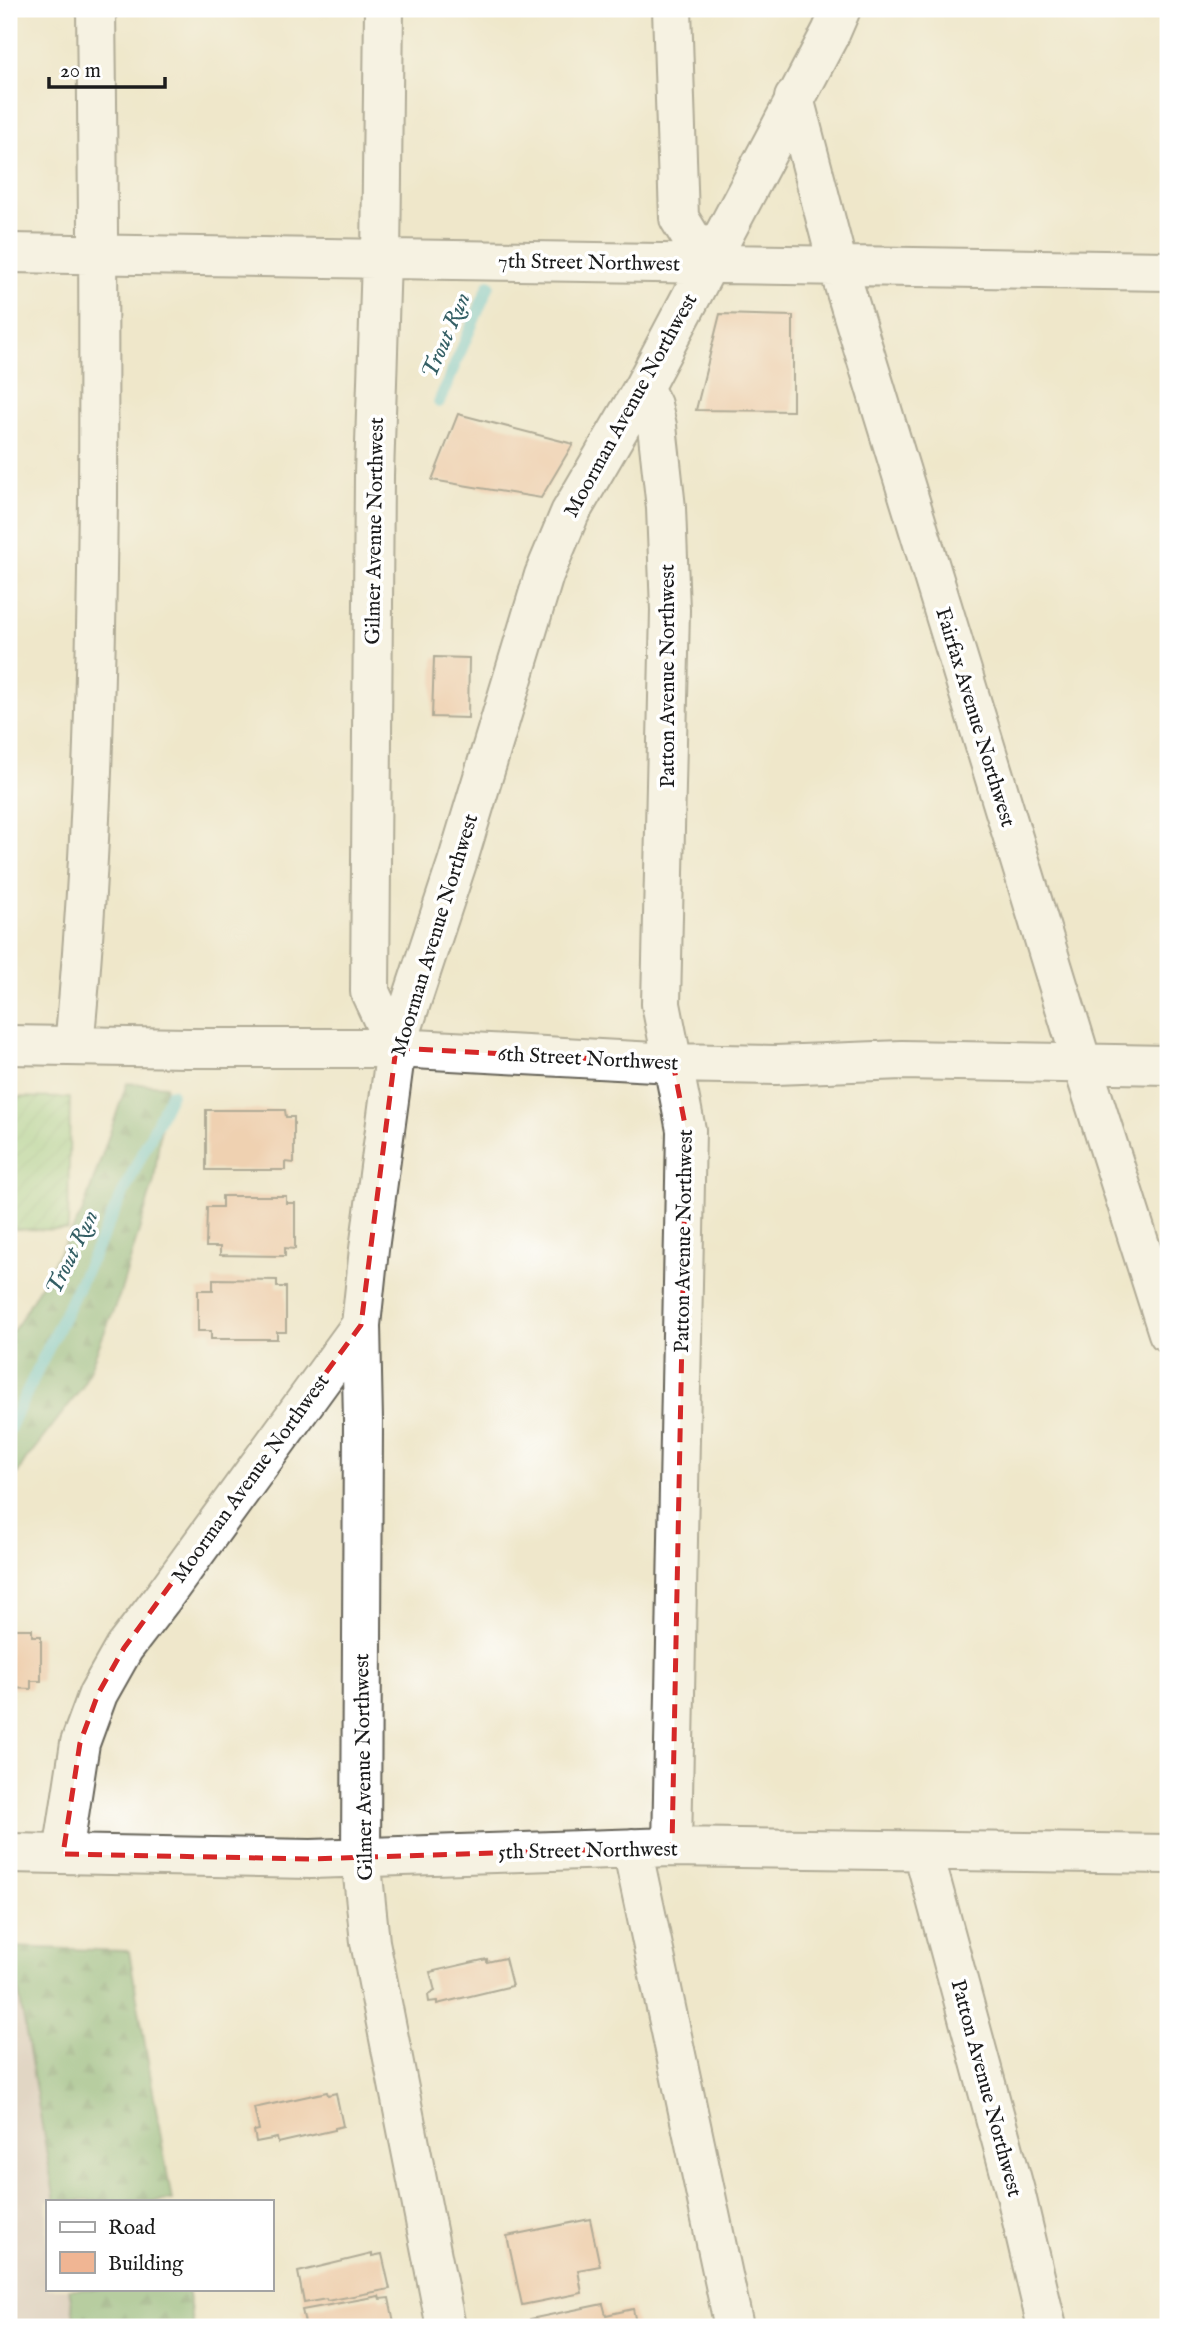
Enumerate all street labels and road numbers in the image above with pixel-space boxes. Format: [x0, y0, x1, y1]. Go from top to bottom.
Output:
street label: 7th Street Northwest [498, 248, 680, 279]
street label: Moorman Avenue Northwest [558, 289, 704, 523]
street label: Gilmer Avenue Northwest [360, 417, 391, 645]
street label: Patton Avenue Northwest [655, 564, 682, 788]
street label: Fairfax Avenue Northwest [928, 604, 1021, 831]
street label: Moorman Avenue Northwest [386, 811, 485, 1060]
street label: 6th Street Northwest [497, 1041, 679, 1078]
street label: Patton Avenue Northwest [669, 1129, 700, 1353]
street label: Moorman Avenue Northwest [166, 1369, 336, 1589]
street label: Gilmer Avenue Northwest [349, 1653, 380, 1881]
street label: 5th Street Northwest [498, 1836, 678, 1867]
street label: Patton Avenue Northwest [944, 1977, 1028, 2200]

